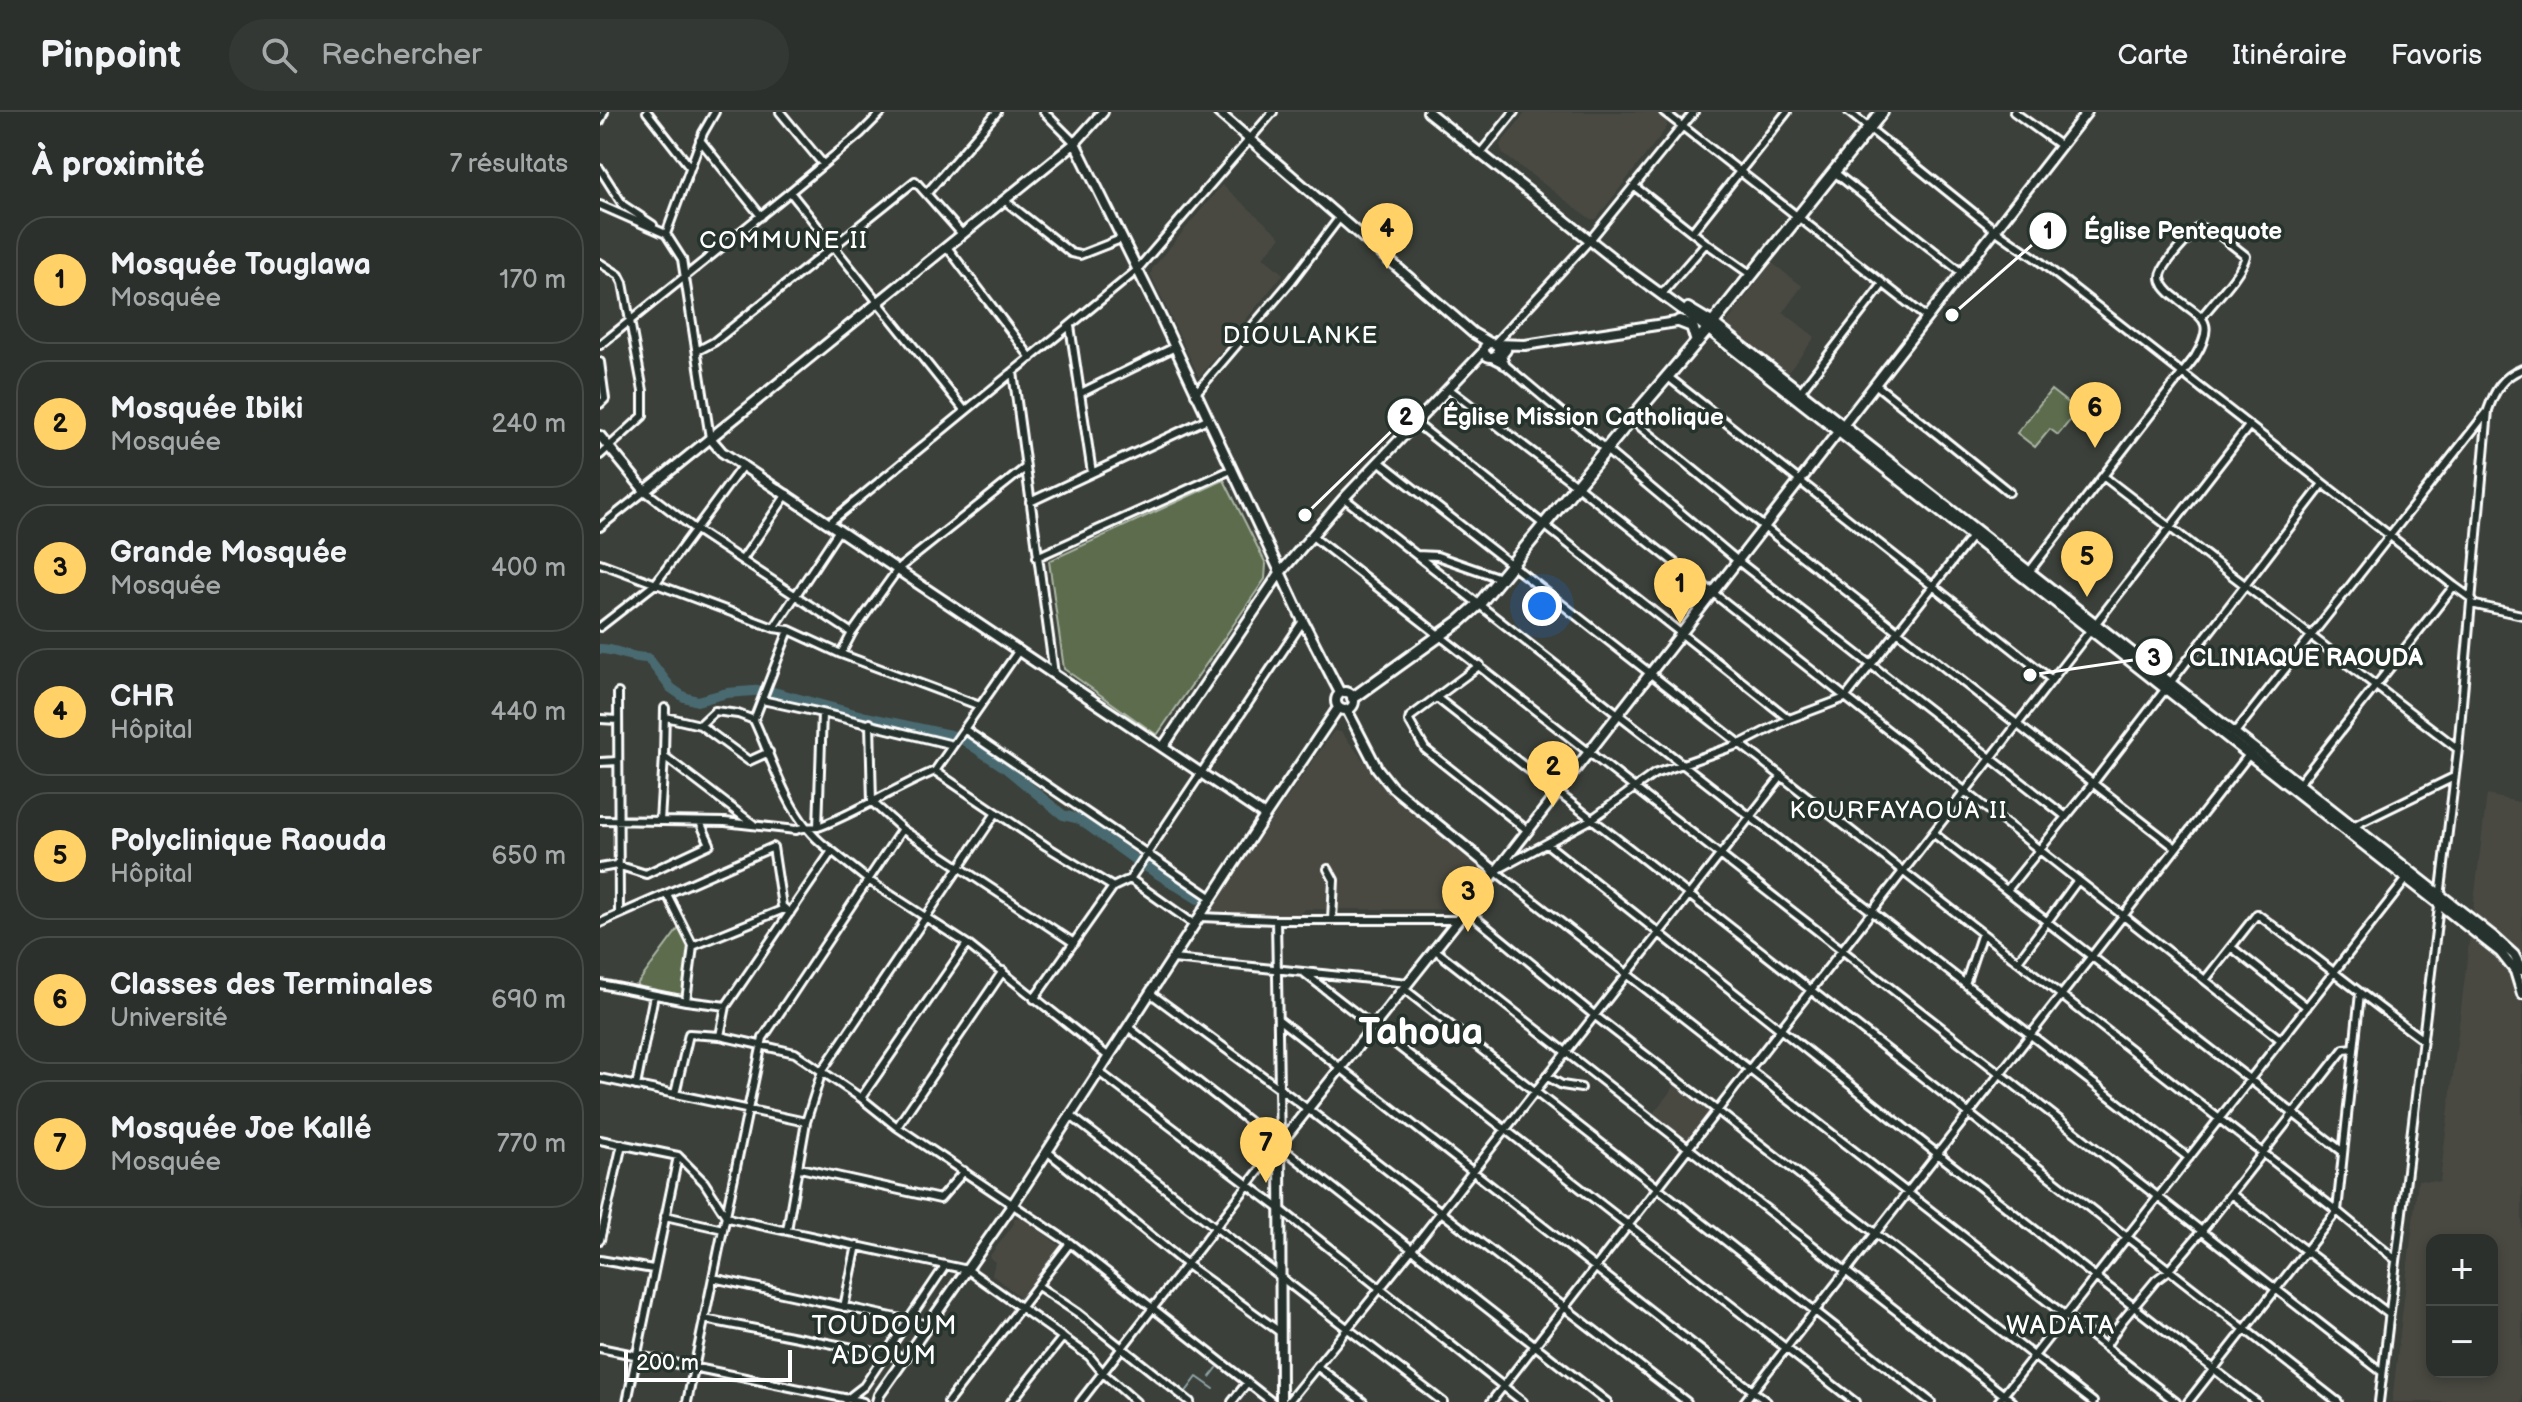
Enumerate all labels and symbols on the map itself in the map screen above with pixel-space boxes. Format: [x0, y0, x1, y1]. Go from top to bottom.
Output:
pin: 4 [1361, 203, 1413, 269]
callout: Église Pentequote [2028, 207, 2298, 255]
text: Église Pentequote [2084, 215, 2282, 246]
text: 1 [2043, 217, 2053, 246]
district label: COMMUNE II [699, 226, 869, 255]
district label: DIOULANKE [1223, 321, 1379, 350]
pin: 6 [2069, 382, 2121, 448]
callout: Église Mission Catholique [1386, 393, 1739, 441]
text: Église Mission Catholique [1442, 401, 1724, 432]
text: 2 [1399, 403, 1414, 432]
pin: 5 [2061, 531, 2113, 597]
pin: 1 [1654, 558, 1706, 624]
your location [1522, 586, 1562, 626]
callout: CLINIAQUE RAOUDA [2134, 633, 2439, 681]
text: 3 [2147, 644, 2161, 673]
text: CLINIAQUE RAOUDA [2189, 644, 2423, 673]
pin: 2 [1527, 741, 1579, 807]
district label: KOURFAYAOUA II [1790, 796, 2008, 825]
pin: 3 [1442, 866, 1494, 932]
district label: Tahoua [1359, 1010, 1483, 1055]
pin: 7 [1240, 1117, 1292, 1183]
district label: TOUDOUM ADOUM [812, 1311, 958, 1372]
district label: WADATA [2006, 1311, 2116, 1342]
scale bar [624, 1346, 792, 1382]

